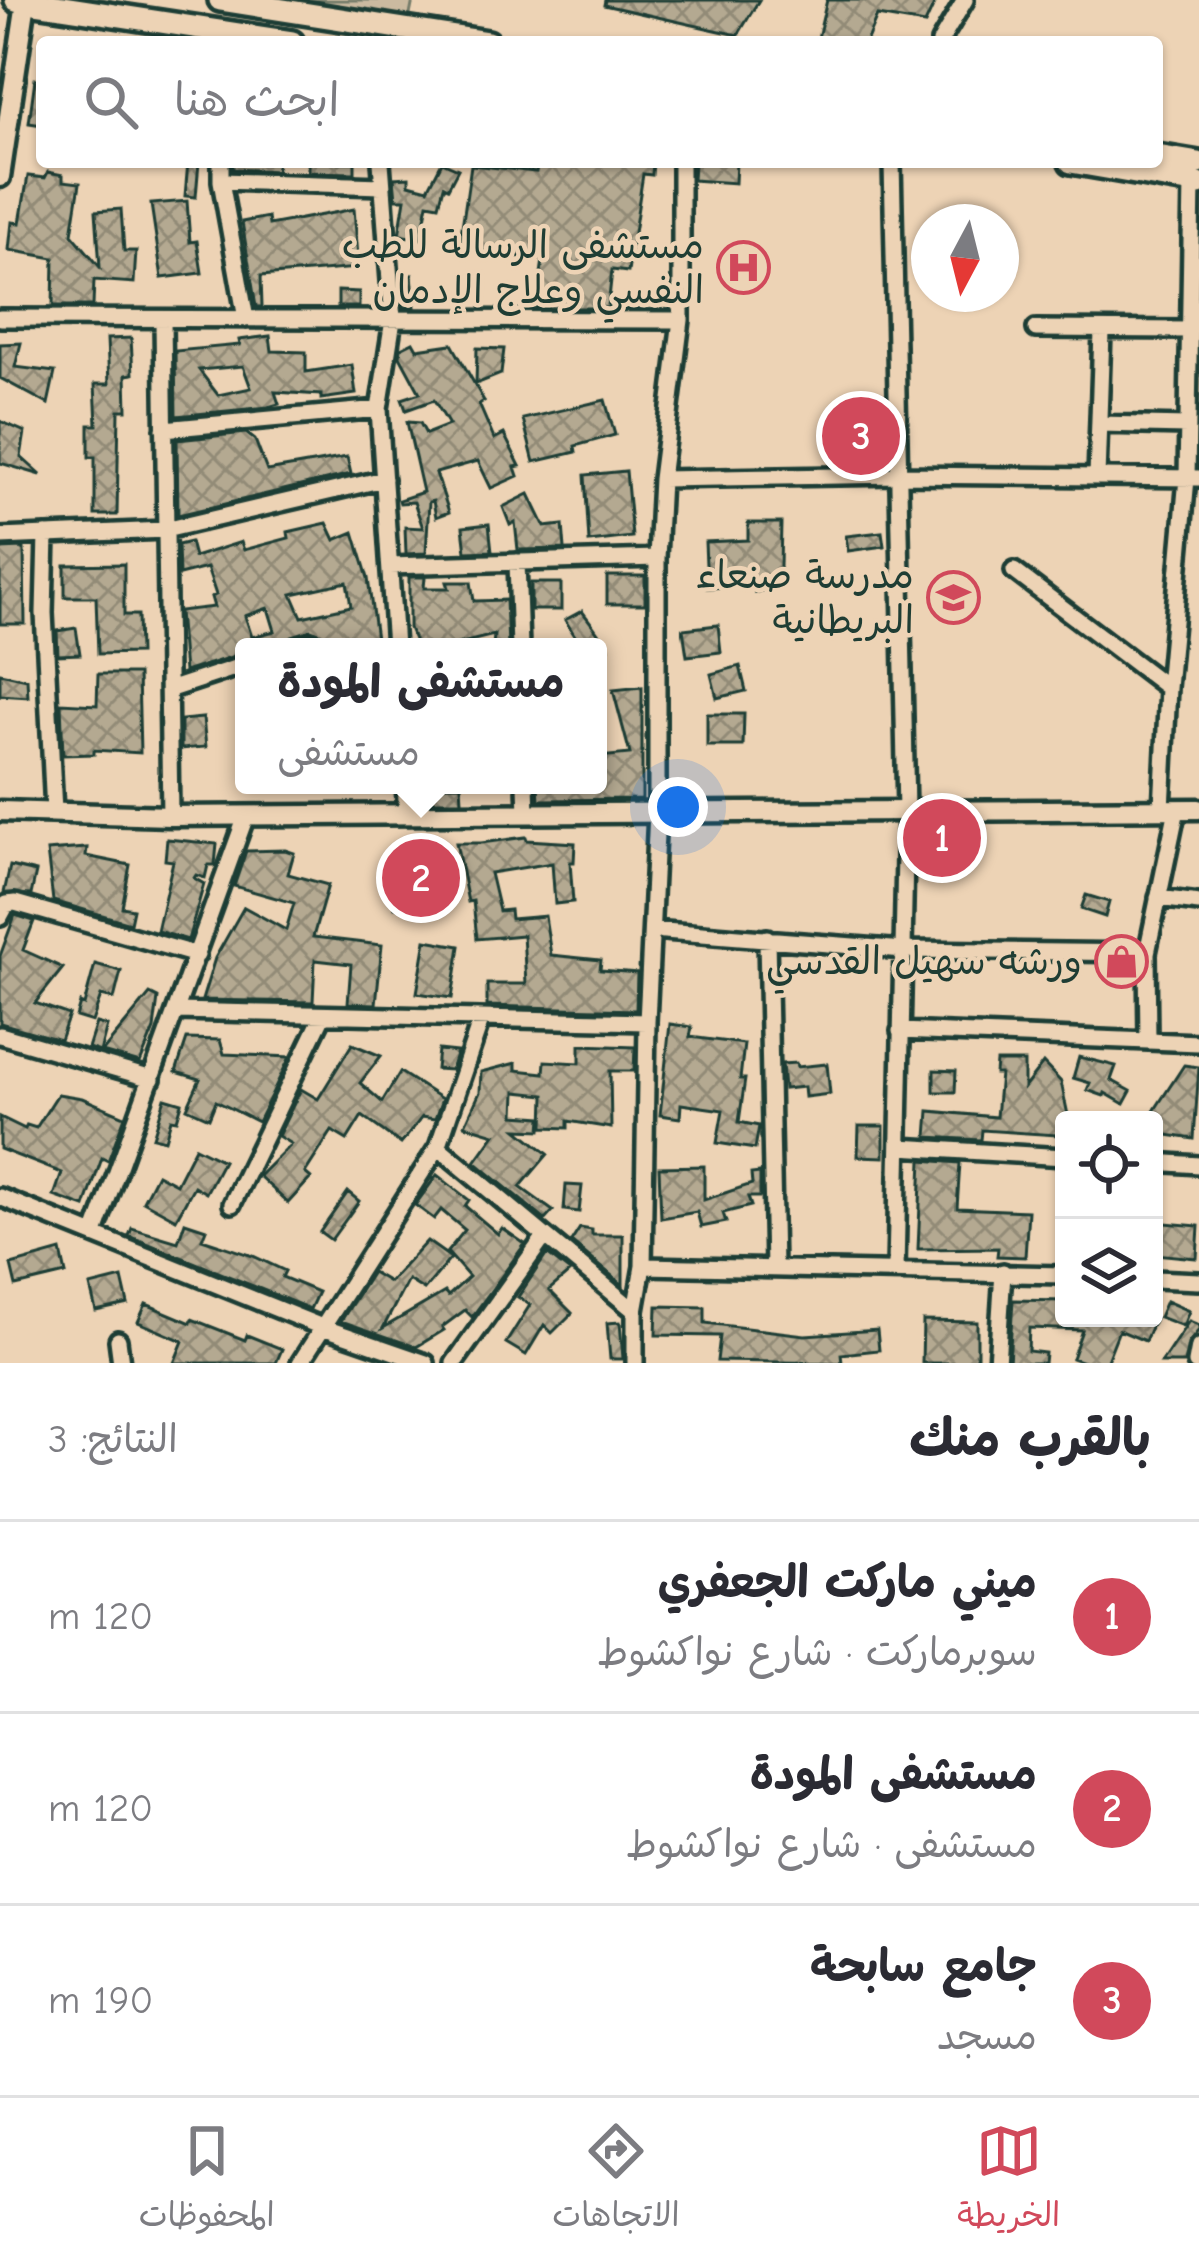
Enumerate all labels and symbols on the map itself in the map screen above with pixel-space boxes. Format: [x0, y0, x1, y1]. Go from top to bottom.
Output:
north arrow [911, 204, 1019, 312]
place label: مستشفى الرسالة للطب النفسي وعلاج الإدمان [342, 223, 704, 323]
hospital icon: مستشفى الرسالة للطب النفسي وعلاج الإدمان [715, 239, 771, 295]
pin: 3 [822, 391, 900, 481]
place label: مدرسة صنعاء البريطانية [696, 553, 914, 643]
school or university icon: مدرسة صنعاء البريطانية [925, 569, 981, 625]
your location [648, 777, 708, 837]
pin: 1 [903, 793, 981, 883]
pin: 2 [382, 833, 460, 923]
shop icon: ورشه سهيل القدسي [1093, 933, 1149, 989]
place label: ورشه سهيل القدسي [766, 939, 1082, 994]

